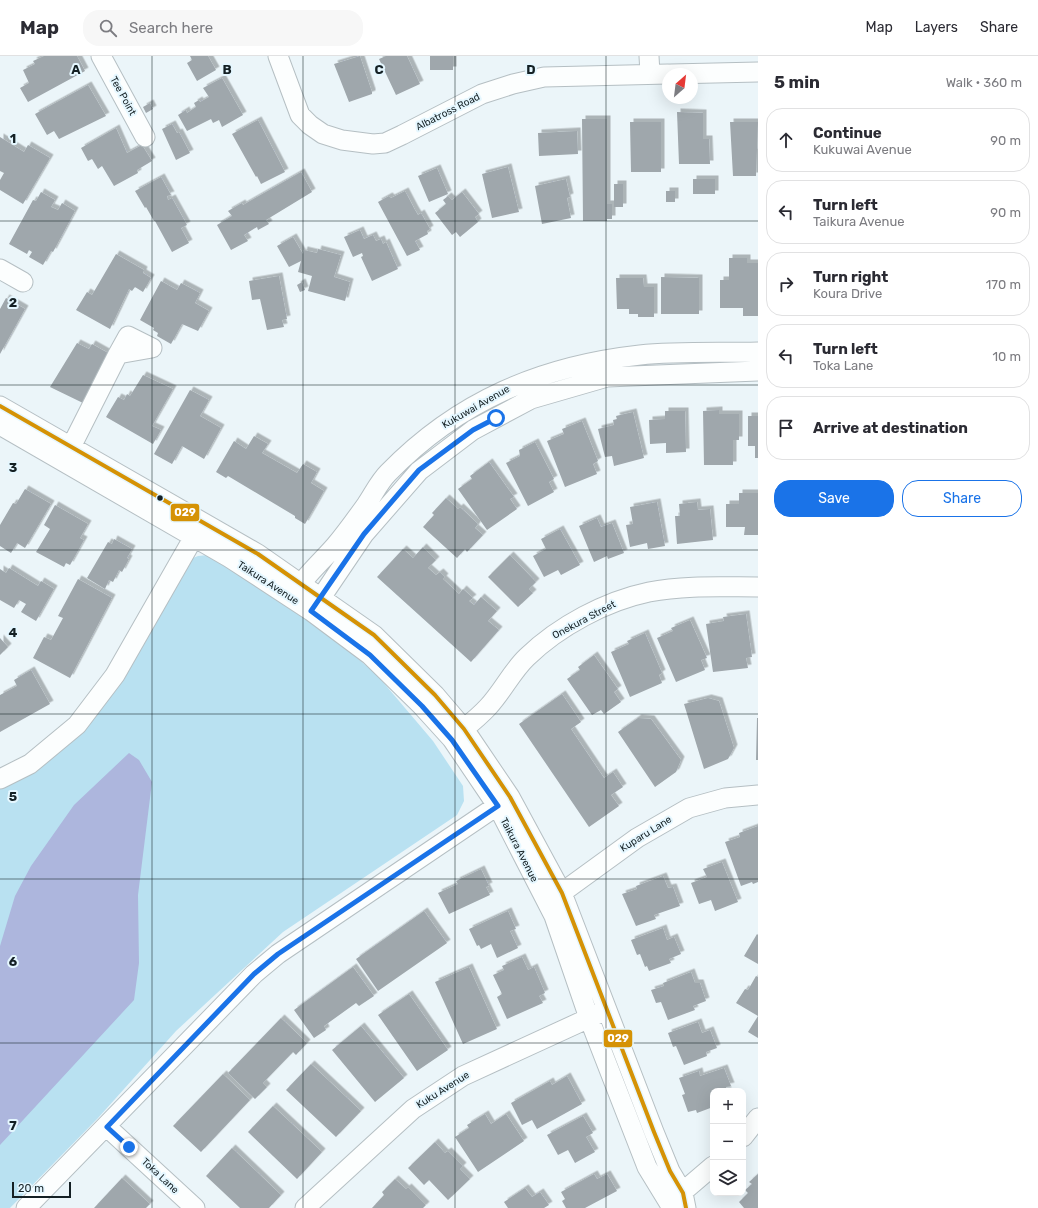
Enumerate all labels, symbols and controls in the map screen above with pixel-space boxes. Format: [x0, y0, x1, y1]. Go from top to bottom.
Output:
search box [83, 10, 363, 46]
text: Map [20, 16, 59, 39]
icon: search [97, 17, 119, 39]
text: Search here [129, 19, 213, 37]
text: Map [866, 19, 893, 36]
text: Layers [915, 19, 958, 36]
text: Share [980, 19, 1018, 36]
text: A [71, 62, 81, 77]
text: B [222, 62, 232, 77]
text: C [374, 62, 384, 77]
text: D [526, 62, 536, 77]
north arrow [662, 68, 698, 104]
text: 5 min [774, 72, 820, 92]
street label: Tee Point [107, 74, 139, 118]
text: Walk · 360 m [946, 75, 1022, 90]
street label: Albatross Road [414, 91, 482, 133]
text: Continue [813, 124, 882, 142]
icon: ahead [775, 129, 797, 151]
text: 1 [10, 131, 16, 146]
text: 90 m [990, 133, 1021, 148]
text: Kukuwai Avenue [813, 142, 912, 157]
text: Turn left [813, 196, 878, 214]
icon: left [775, 201, 797, 223]
text: 90 m [990, 205, 1021, 220]
text: Taikura Avenue [813, 214, 905, 229]
text: Turn right [813, 268, 888, 286]
icon: right [775, 273, 797, 295]
text: 170 m [986, 277, 1021, 292]
text: Koura Drive [813, 286, 882, 301]
text: 2 [9, 295, 17, 310]
text: Turn left [813, 340, 878, 358]
icon: left [775, 345, 797, 367]
text: 10 m [992, 349, 1021, 364]
text: Toka Lane [813, 358, 873, 373]
street label: Kukuwai Avenue [440, 383, 512, 431]
route start [487, 409, 505, 427]
icon: arrive [775, 417, 797, 439]
text: Arrive at destination [813, 419, 968, 437]
text: 3 [9, 460, 18, 475]
button: Save [774, 480, 894, 517]
button: Share [902, 480, 1022, 517]
unlabelled marker [155, 493, 165, 503]
line badge: 029 [170, 503, 200, 522]
text: 029 [174, 506, 196, 519]
street label: Taikura Avenue [235, 559, 301, 607]
street label: Onekura Street [550, 598, 618, 642]
text: 4 [9, 625, 18, 640]
text: 5 [9, 789, 17, 804]
street label: Kuparu Lane [618, 813, 674, 855]
street label: Taikura Avenue [498, 816, 541, 884]
text: 6 [9, 954, 18, 969]
line badge: 029 [603, 1029, 633, 1048]
text: 029 [607, 1032, 629, 1045]
street label: Kuku Avenue [414, 1069, 472, 1111]
map controls [710, 1088, 746, 1196]
button: + [710, 1088, 746, 1124]
text: 7 [9, 1118, 17, 1133]
button: − [710, 1124, 746, 1160]
route end [120, 1138, 138, 1156]
street label: Toka Lane [139, 1156, 181, 1196]
button: layers [710, 1160, 746, 1196]
scale bar [12, 1180, 71, 1199]
text: 20 m [18, 1182, 44, 1195]

